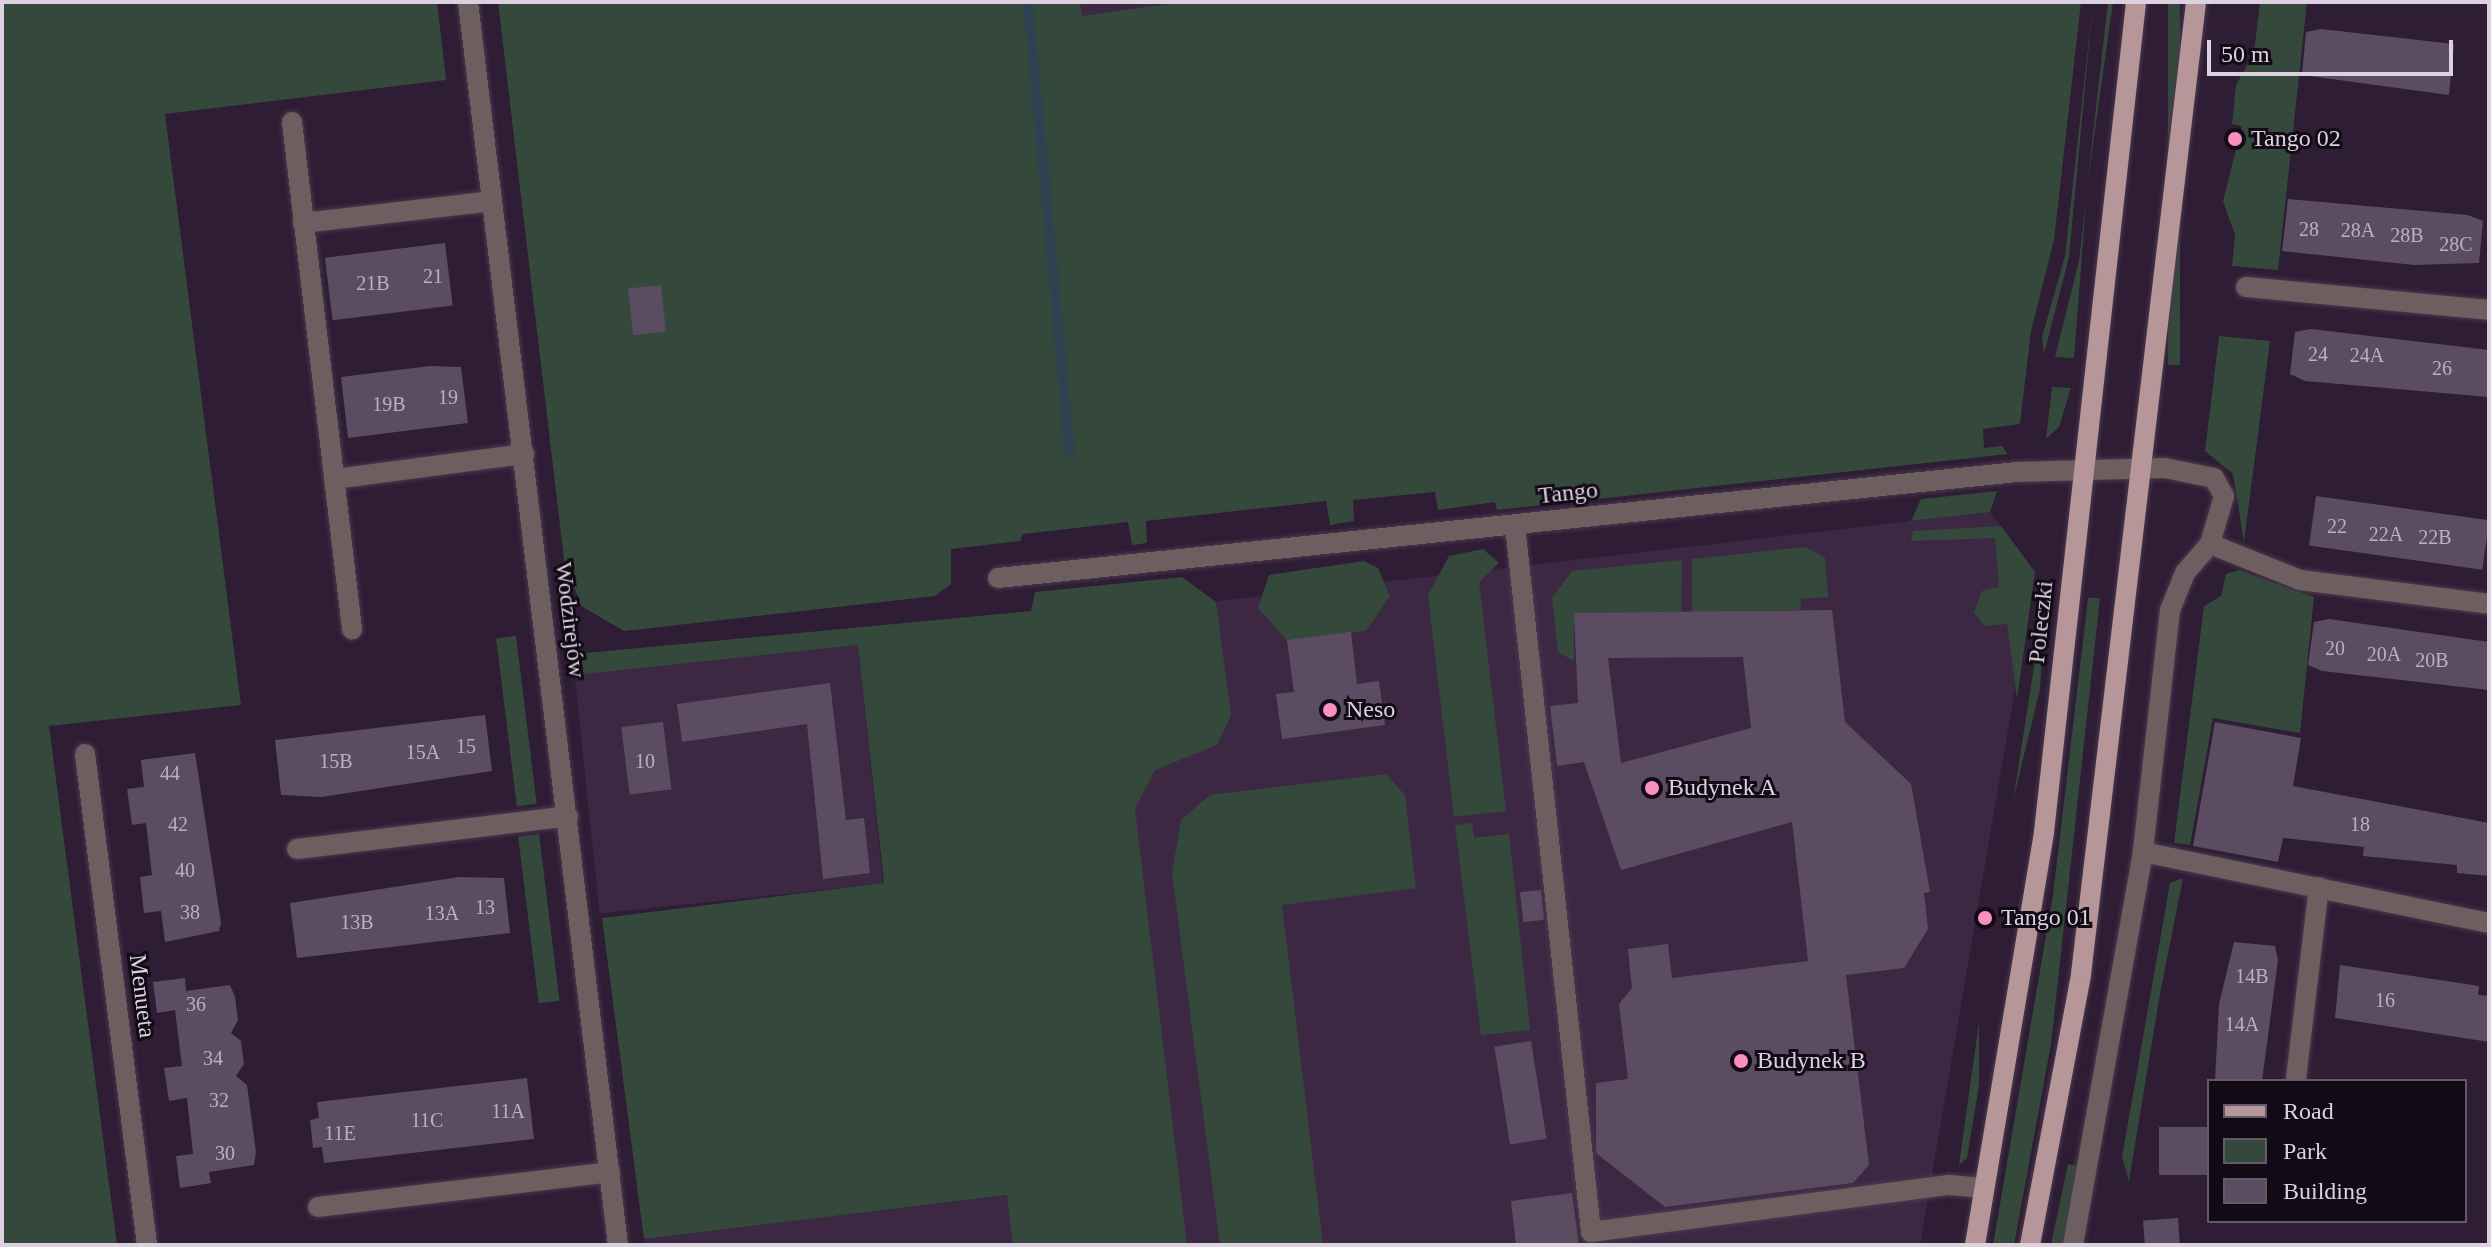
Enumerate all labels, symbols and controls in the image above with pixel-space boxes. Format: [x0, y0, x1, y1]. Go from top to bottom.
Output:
scale bar [2211, 24, 2457, 74]
text: 50 m [2221, 41, 2270, 67]
place label: Tango 02 [2251, 125, 2341, 153]
marker: Tango 02 [2226, 130, 2244, 148]
house number: 28 [2299, 217, 2319, 241]
house number: 28A [2341, 218, 2375, 242]
house number: 28B [2390, 223, 2424, 247]
house number: 28C [2439, 232, 2473, 256]
house number: 21 [423, 264, 443, 288]
house number: 21B [356, 271, 390, 295]
house number: 24 [2308, 342, 2328, 366]
house number: 24A [2350, 343, 2384, 367]
house number: 26 [2432, 356, 2452, 380]
house number: 19 [438, 385, 458, 409]
house number: 19B [372, 392, 406, 416]
street label: Tango [1537, 476, 1599, 510]
house number: 22 [2327, 514, 2347, 538]
house number: 22A [2369, 522, 2403, 546]
house number: 22B [2418, 525, 2452, 549]
street label: Wodzirejów [549, 560, 591, 680]
street label: Poleczki [2022, 579, 2060, 665]
house number: 20 [2325, 636, 2345, 660]
house number: 20A [2367, 642, 2401, 666]
house number: 20B [2415, 648, 2449, 672]
place label: Neso [1346, 696, 1395, 724]
marker: Neso [1321, 701, 1339, 719]
house number: 15 [456, 734, 476, 758]
house number: 15A [406, 740, 440, 764]
house number: 15B [319, 749, 353, 773]
house number: 10 [635, 749, 655, 773]
house number: 44 [160, 761, 180, 785]
place label: Budynek A [1668, 774, 1778, 802]
marker: Budynek A [1643, 779, 1661, 797]
house number: 42 [168, 812, 188, 836]
house number: 18 [2350, 812, 2370, 836]
house number: 40 [175, 858, 195, 882]
house number: 13 [475, 895, 495, 919]
house number: 38 [180, 900, 200, 924]
house number: 13A [425, 901, 459, 925]
place label: Tango 01 [2001, 904, 2091, 932]
marker: Tango 01 [1976, 909, 1994, 927]
house number: 13B [340, 910, 374, 934]
street label: Menueta [123, 953, 161, 1039]
house number: 14B [2235, 964, 2269, 988]
house number: 16 [2375, 988, 2395, 1012]
house number: 36 [186, 992, 206, 1016]
house number: 14A [2225, 1012, 2259, 1036]
house number: 34 [203, 1046, 223, 1070]
place label: Budynek B [1757, 1047, 1866, 1075]
marker: Budynek B [1732, 1052, 1750, 1070]
legend [2207, 1079, 2467, 1223]
house number: 32 [209, 1088, 229, 1112]
text: Road [2283, 1098, 2334, 1124]
house number: 11A [491, 1099, 525, 1123]
house number: 11C [411, 1108, 443, 1132]
house number: 11E [324, 1121, 356, 1145]
text: Park [2283, 1138, 2327, 1164]
house number: 30 [215, 1141, 235, 1165]
text: Building [2283, 1178, 2367, 1204]

